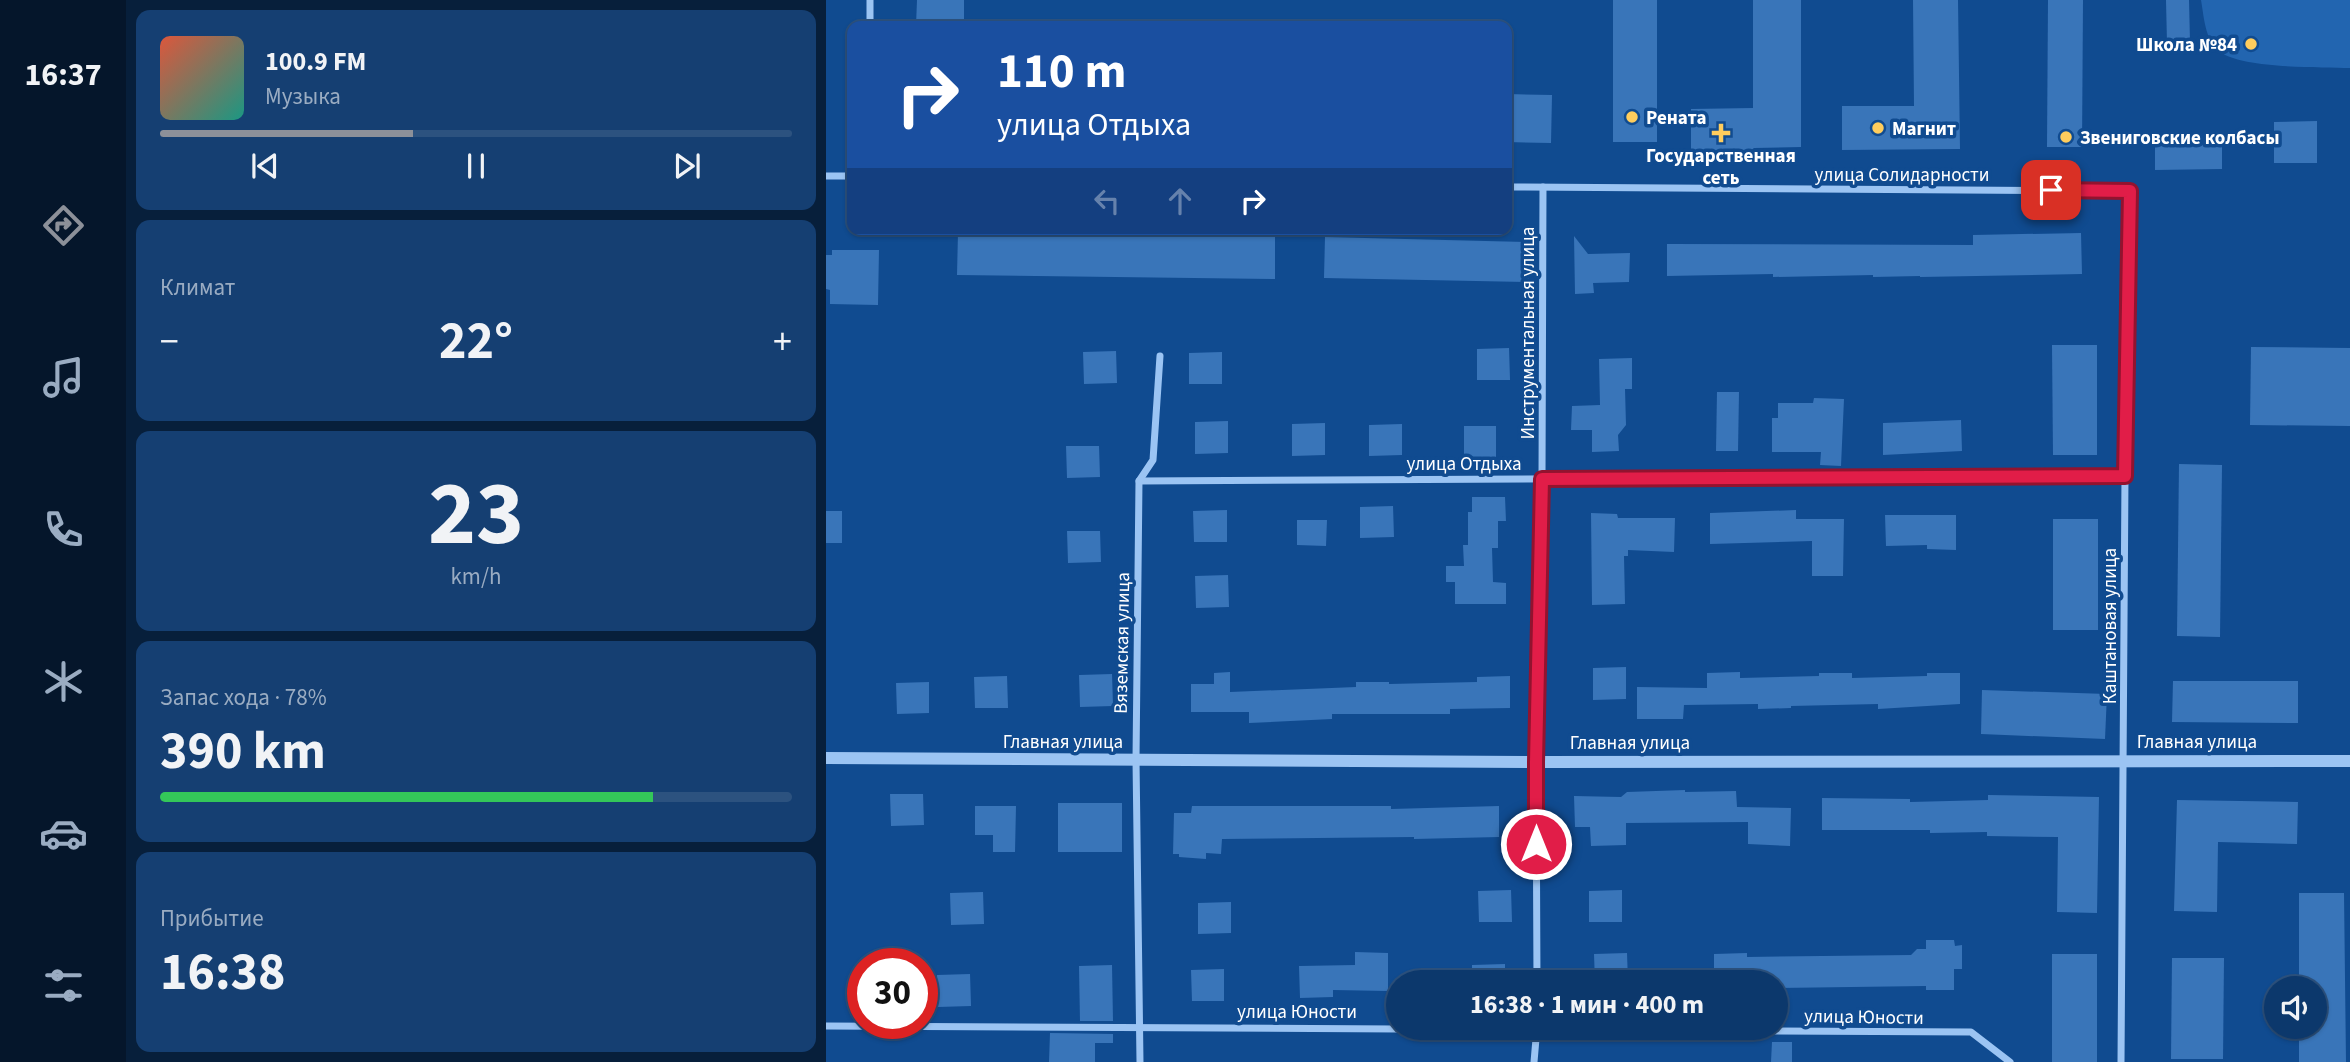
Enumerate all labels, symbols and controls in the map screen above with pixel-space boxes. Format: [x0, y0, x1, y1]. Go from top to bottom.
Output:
place label: Школа №84 [2136, 32, 2237, 59]
marker: Школа №84 [2243, 36, 2259, 52]
text: 110 m [997, 37, 1126, 107]
text: 100.9 FM [265, 43, 366, 80]
icon: right [882, 49, 973, 140]
text: 16:37 [24, 52, 102, 98]
text: Музыка [265, 80, 341, 113]
text: улица Отдыха [997, 102, 1191, 148]
place label: Рената [1646, 105, 1706, 132]
marker: Рената [1624, 109, 1640, 125]
place label: Магнит [1892, 116, 1956, 143]
marker: Магнит [1870, 120, 1886, 136]
marker: Государственная сеть [1713, 125, 1729, 141]
place label: Звениговские колбасы [2080, 125, 2279, 152]
marker: Звениговские колбасы [2058, 129, 2074, 145]
place label: Государственная сеть [1646, 143, 1796, 192]
icon: previous [246, 147, 284, 185]
icon: pause [457, 147, 495, 185]
icon: next [668, 147, 706, 185]
pin [2021, 160, 2081, 220]
street label: улица Солидарности [1815, 162, 1989, 189]
icon: arrive [2032, 171, 2070, 209]
icon: left [1088, 182, 1126, 220]
icon: ahead [1161, 182, 1199, 220]
icon: right [1234, 182, 1272, 220]
icon: directions [39, 201, 88, 250]
street label: Инструментальная улица [1515, 227, 1542, 439]
text: Климат [160, 271, 235, 304]
text: 22° [439, 305, 513, 379]
text: − [160, 315, 179, 369]
text: + [773, 315, 792, 369]
icon: music [39, 353, 88, 402]
text: 23 [428, 450, 524, 579]
street label: улица Отдыха [1406, 451, 1522, 478]
icon: phone [39, 505, 88, 554]
street label: Каштановая улица [2097, 548, 2124, 704]
text: km/h [450, 560, 502, 593]
street label: Вяземская улица [1108, 572, 1137, 714]
icon: climate [39, 657, 88, 706]
text: Запас хода · 78% [160, 681, 327, 714]
text: 390 km [160, 715, 326, 789]
street label: Главная улица [1003, 729, 1123, 756]
street label: Главная улица [2137, 729, 2257, 756]
street label: Главная улица [1570, 730, 1690, 757]
position arrow [1499, 807, 1573, 881]
icon: car [39, 809, 88, 858]
text: Прибытие [160, 902, 264, 935]
text: 16:38 [160, 936, 285, 1010]
speed limit sign: 30 [847, 948, 938, 1039]
icon: filters [39, 961, 88, 1010]
map controls [2264, 976, 2327, 1039]
button: sound [2264, 976, 2327, 1039]
text: 16:38 · 1 мин · 400 m [1470, 986, 1704, 1023]
street label: улица Юности [1237, 999, 1357, 1026]
street label: улица Юности [1804, 1003, 1924, 1032]

